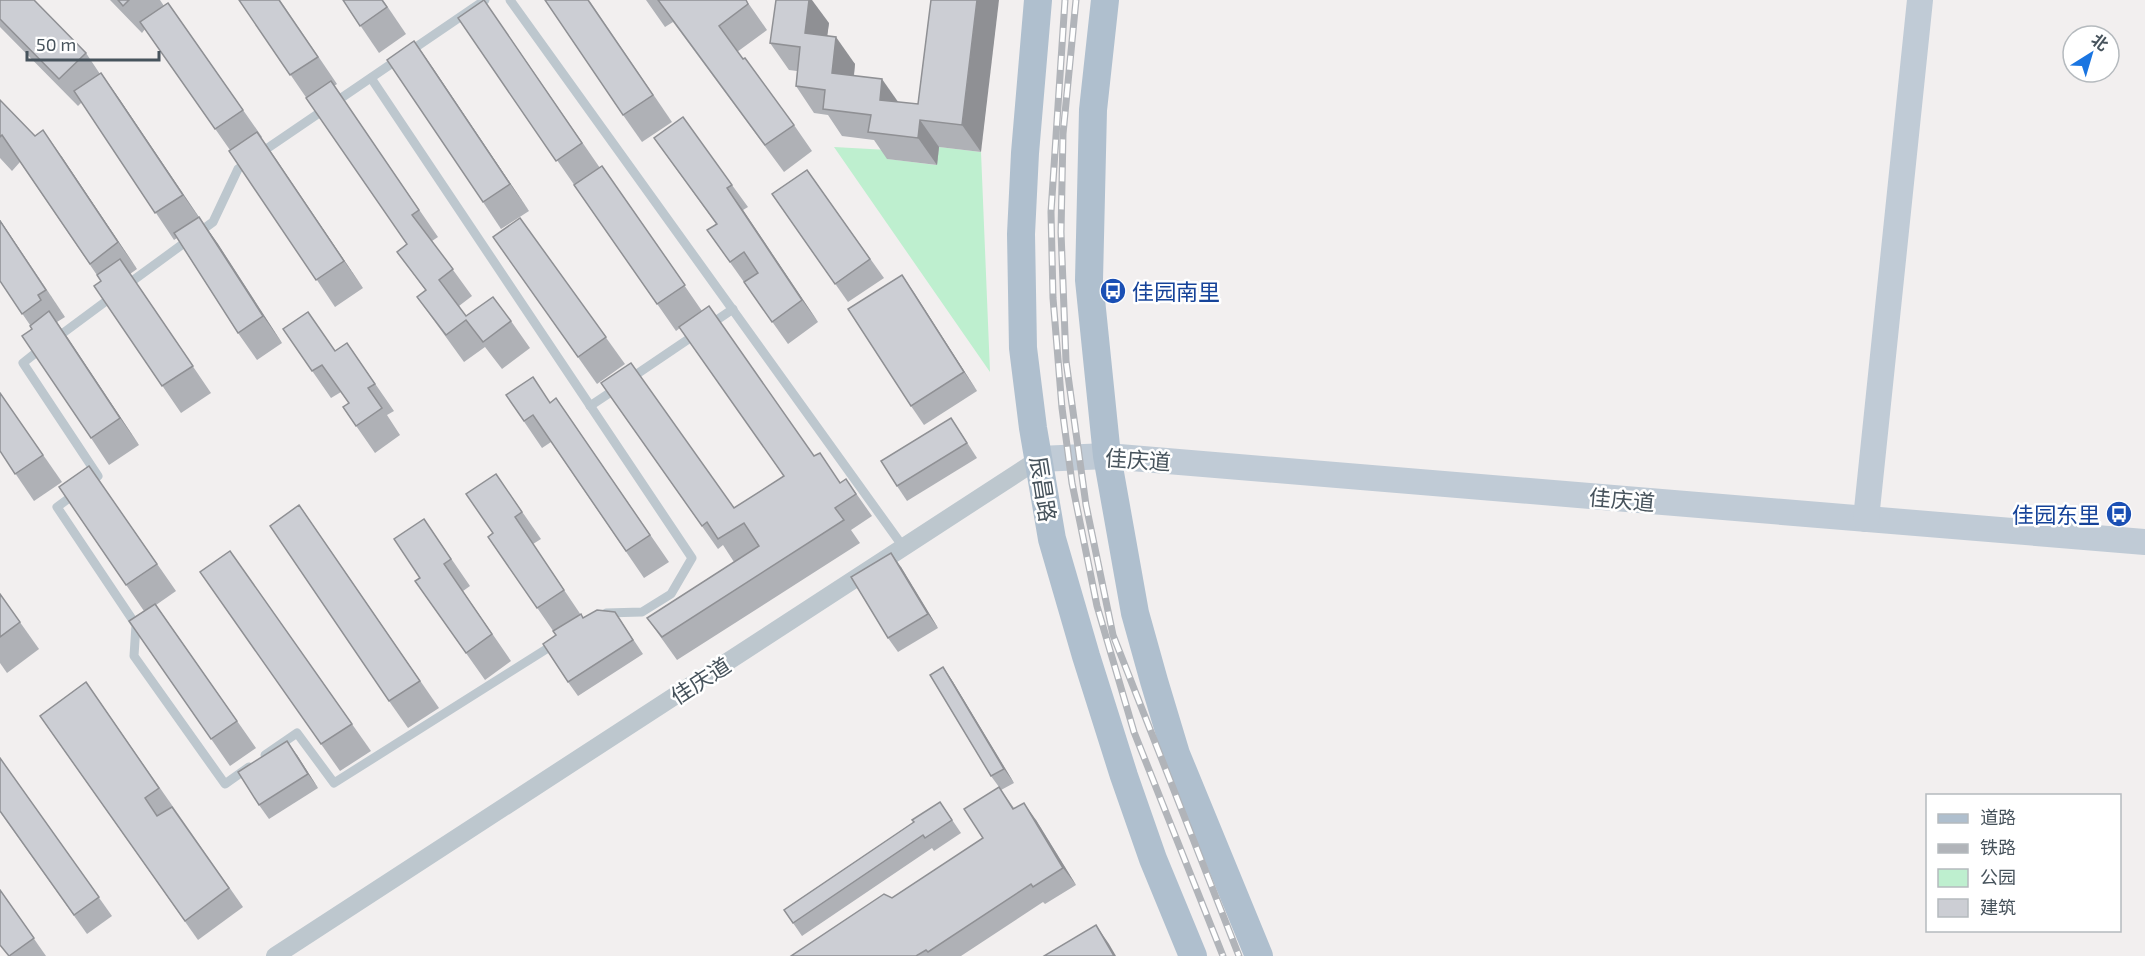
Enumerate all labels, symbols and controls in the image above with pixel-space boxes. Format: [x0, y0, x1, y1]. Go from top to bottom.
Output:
scale bar [27, 24, 159, 62]
north arrow [2061, 24, 2121, 84]
text: 北 [2088, 29, 2112, 54]
text: 50 m [36, 33, 76, 55]
bus stop icon: 佳园南里 [1098, 276, 1128, 306]
place label: 佳园南里 [1132, 278, 1220, 304]
street label: 佳庆道 [1104, 444, 1172, 474]
street label: 辰昌路 [1026, 454, 1062, 524]
street label: 佳庆道 [1588, 483, 1656, 515]
bus stop icon: 佳园东里 [2104, 499, 2134, 529]
place label: 佳园东里 [2012, 501, 2100, 527]
street label: 佳庆道 [665, 651, 735, 709]
legend [1926, 794, 2121, 932]
text: 道路 [1980, 806, 2016, 828]
text: 铁路 [1980, 836, 2016, 858]
text: 公园 [1980, 866, 2016, 888]
text: 建筑 [1980, 896, 2016, 918]

